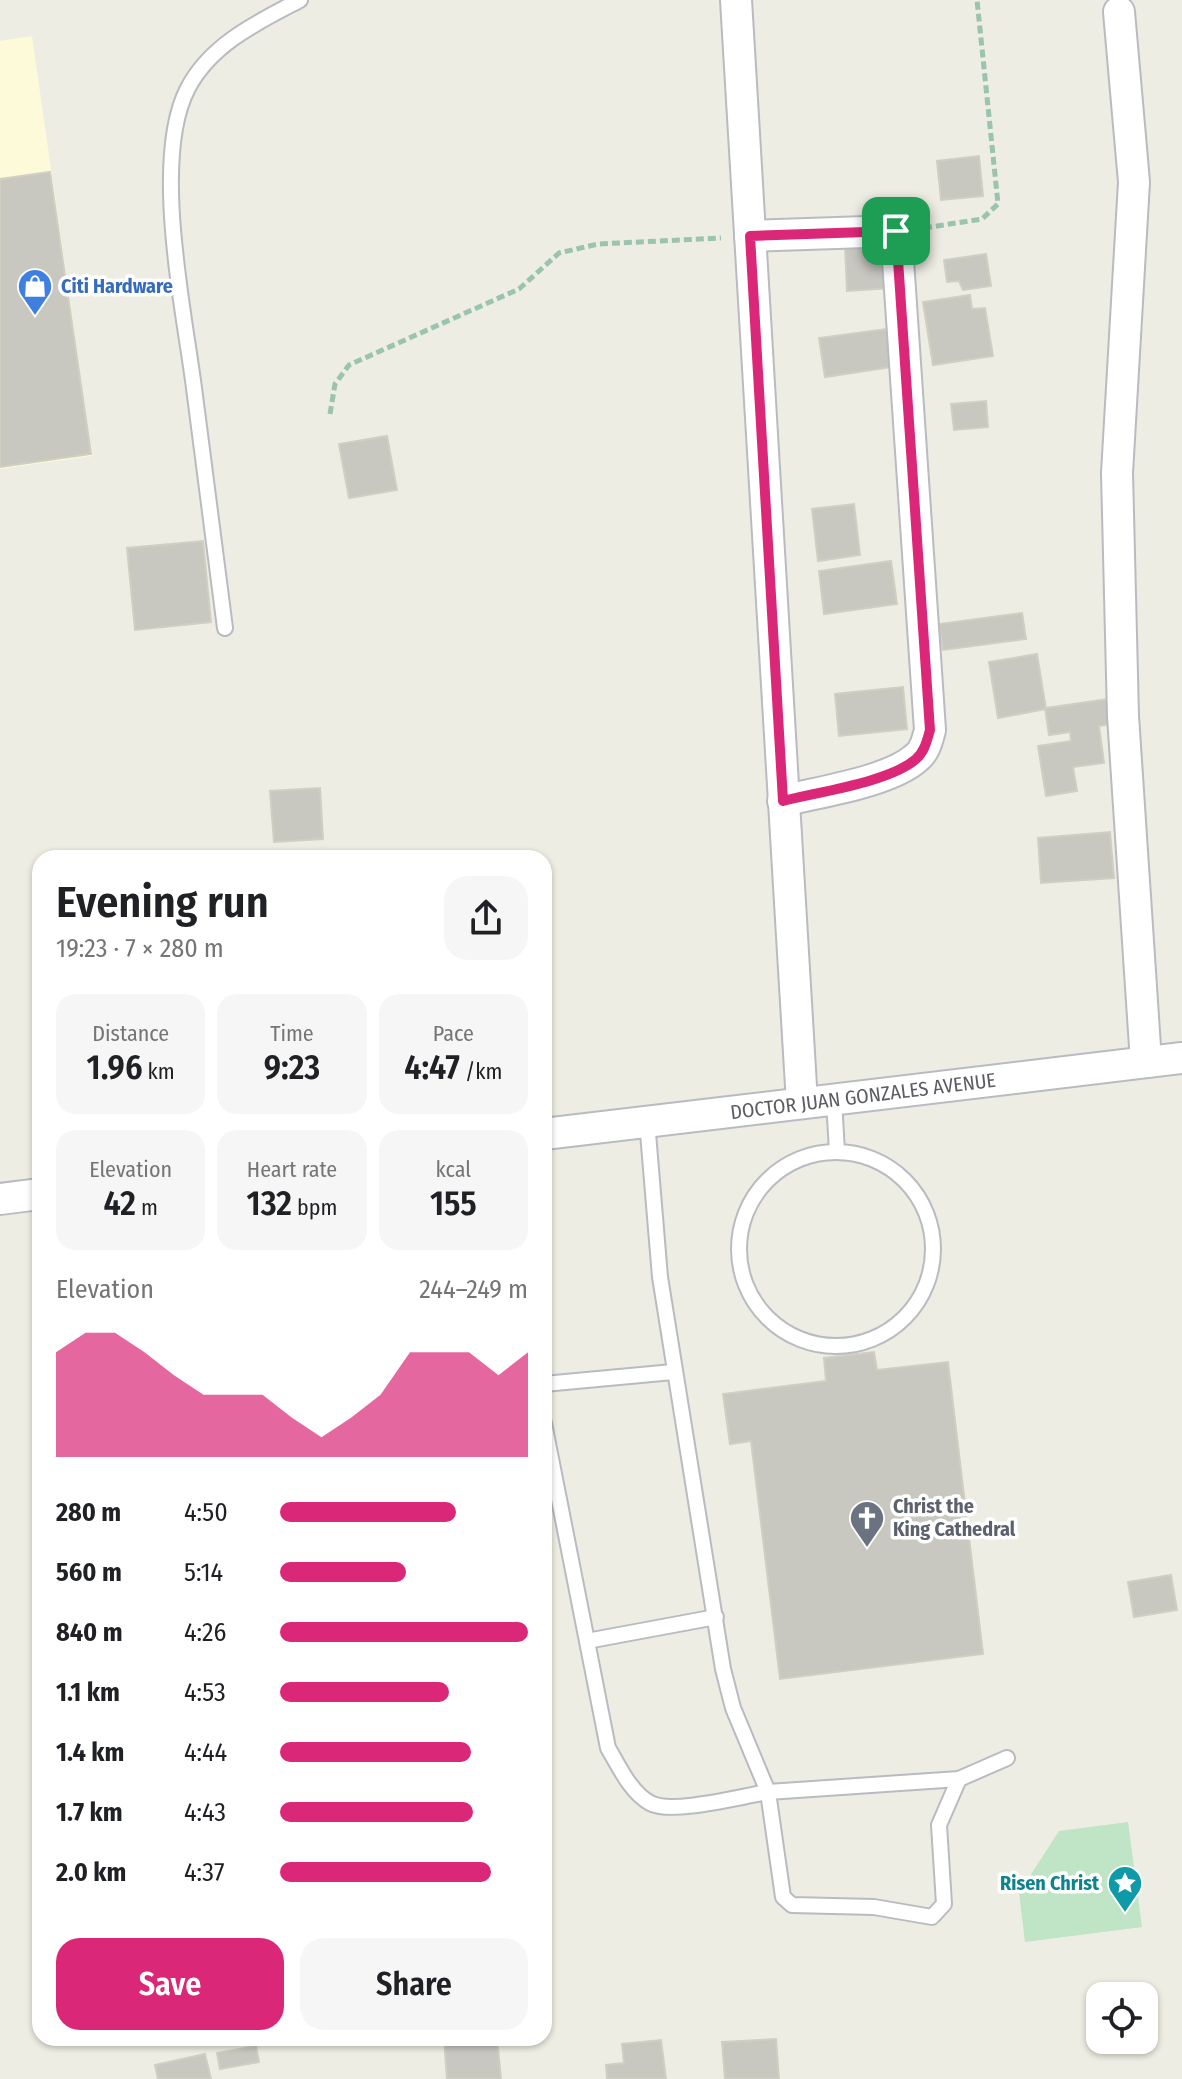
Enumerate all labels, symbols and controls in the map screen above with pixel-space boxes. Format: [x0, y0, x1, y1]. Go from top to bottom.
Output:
pin [862, 197, 930, 265]
icon: arrive [874, 209, 918, 253]
shop icon: Citi Hardware [16, 267, 54, 317]
place label: Citi Hardware [61, 274, 173, 298]
text: Evening run [56, 876, 269, 929]
button: share [444, 876, 528, 960]
text: 19:23 · 7 × 280 m [56, 933, 224, 964]
text: Distance [92, 1020, 169, 1047]
text: Time [270, 1020, 314, 1047]
text: Pace [433, 1020, 474, 1047]
text: 1.96 [87, 1047, 142, 1088]
text: 9:23 [264, 1047, 320, 1088]
text: 4:47 [404, 1047, 460, 1088]
text: km [142, 1058, 175, 1085]
text: /km [460, 1058, 502, 1085]
street label: DOCTOR JUAN GONZALES AVENUE [729, 1068, 997, 1124]
text: Elevation [89, 1156, 172, 1183]
text: Heart rate [247, 1156, 337, 1183]
text: kcal [436, 1156, 471, 1183]
text: 42 [103, 1183, 136, 1224]
text: 132 [247, 1183, 292, 1224]
text: 155 [430, 1183, 477, 1224]
text: m [136, 1194, 158, 1221]
text: bpm [292, 1194, 337, 1221]
text: Elevation [56, 1274, 154, 1305]
text: 244–249 m [419, 1274, 528, 1305]
place label: Christ the King Cathedral [893, 1494, 1016, 1541]
text: 280 m [56, 1497, 121, 1528]
text: 4:50 [184, 1497, 228, 1528]
church icon: Christ the King Cathedral [848, 1499, 886, 1549]
text: 560 m [56, 1557, 122, 1588]
text: 5:14 [184, 1557, 223, 1588]
text: 840 m [56, 1617, 123, 1648]
text: 4:26 [184, 1617, 226, 1648]
text: 1.1 km [56, 1677, 120, 1708]
text: 4:53 [184, 1677, 226, 1708]
text: 1.4 km [56, 1737, 124, 1768]
text: 4:44 [184, 1737, 227, 1768]
text: 1.7 km [56, 1797, 123, 1828]
text: 4:43 [184, 1797, 226, 1828]
text: 2.0 km [56, 1857, 126, 1888]
text: 4:37 [184, 1857, 224, 1888]
place icon: Risen Christ [1106, 1864, 1144, 1914]
place label: Risen Christ [1000, 1871, 1100, 1895]
button: Save [56, 1938, 284, 2030]
button: Share [300, 1938, 528, 2030]
map controls [1086, 1982, 1158, 2054]
button: locate [1086, 1982, 1158, 2054]

